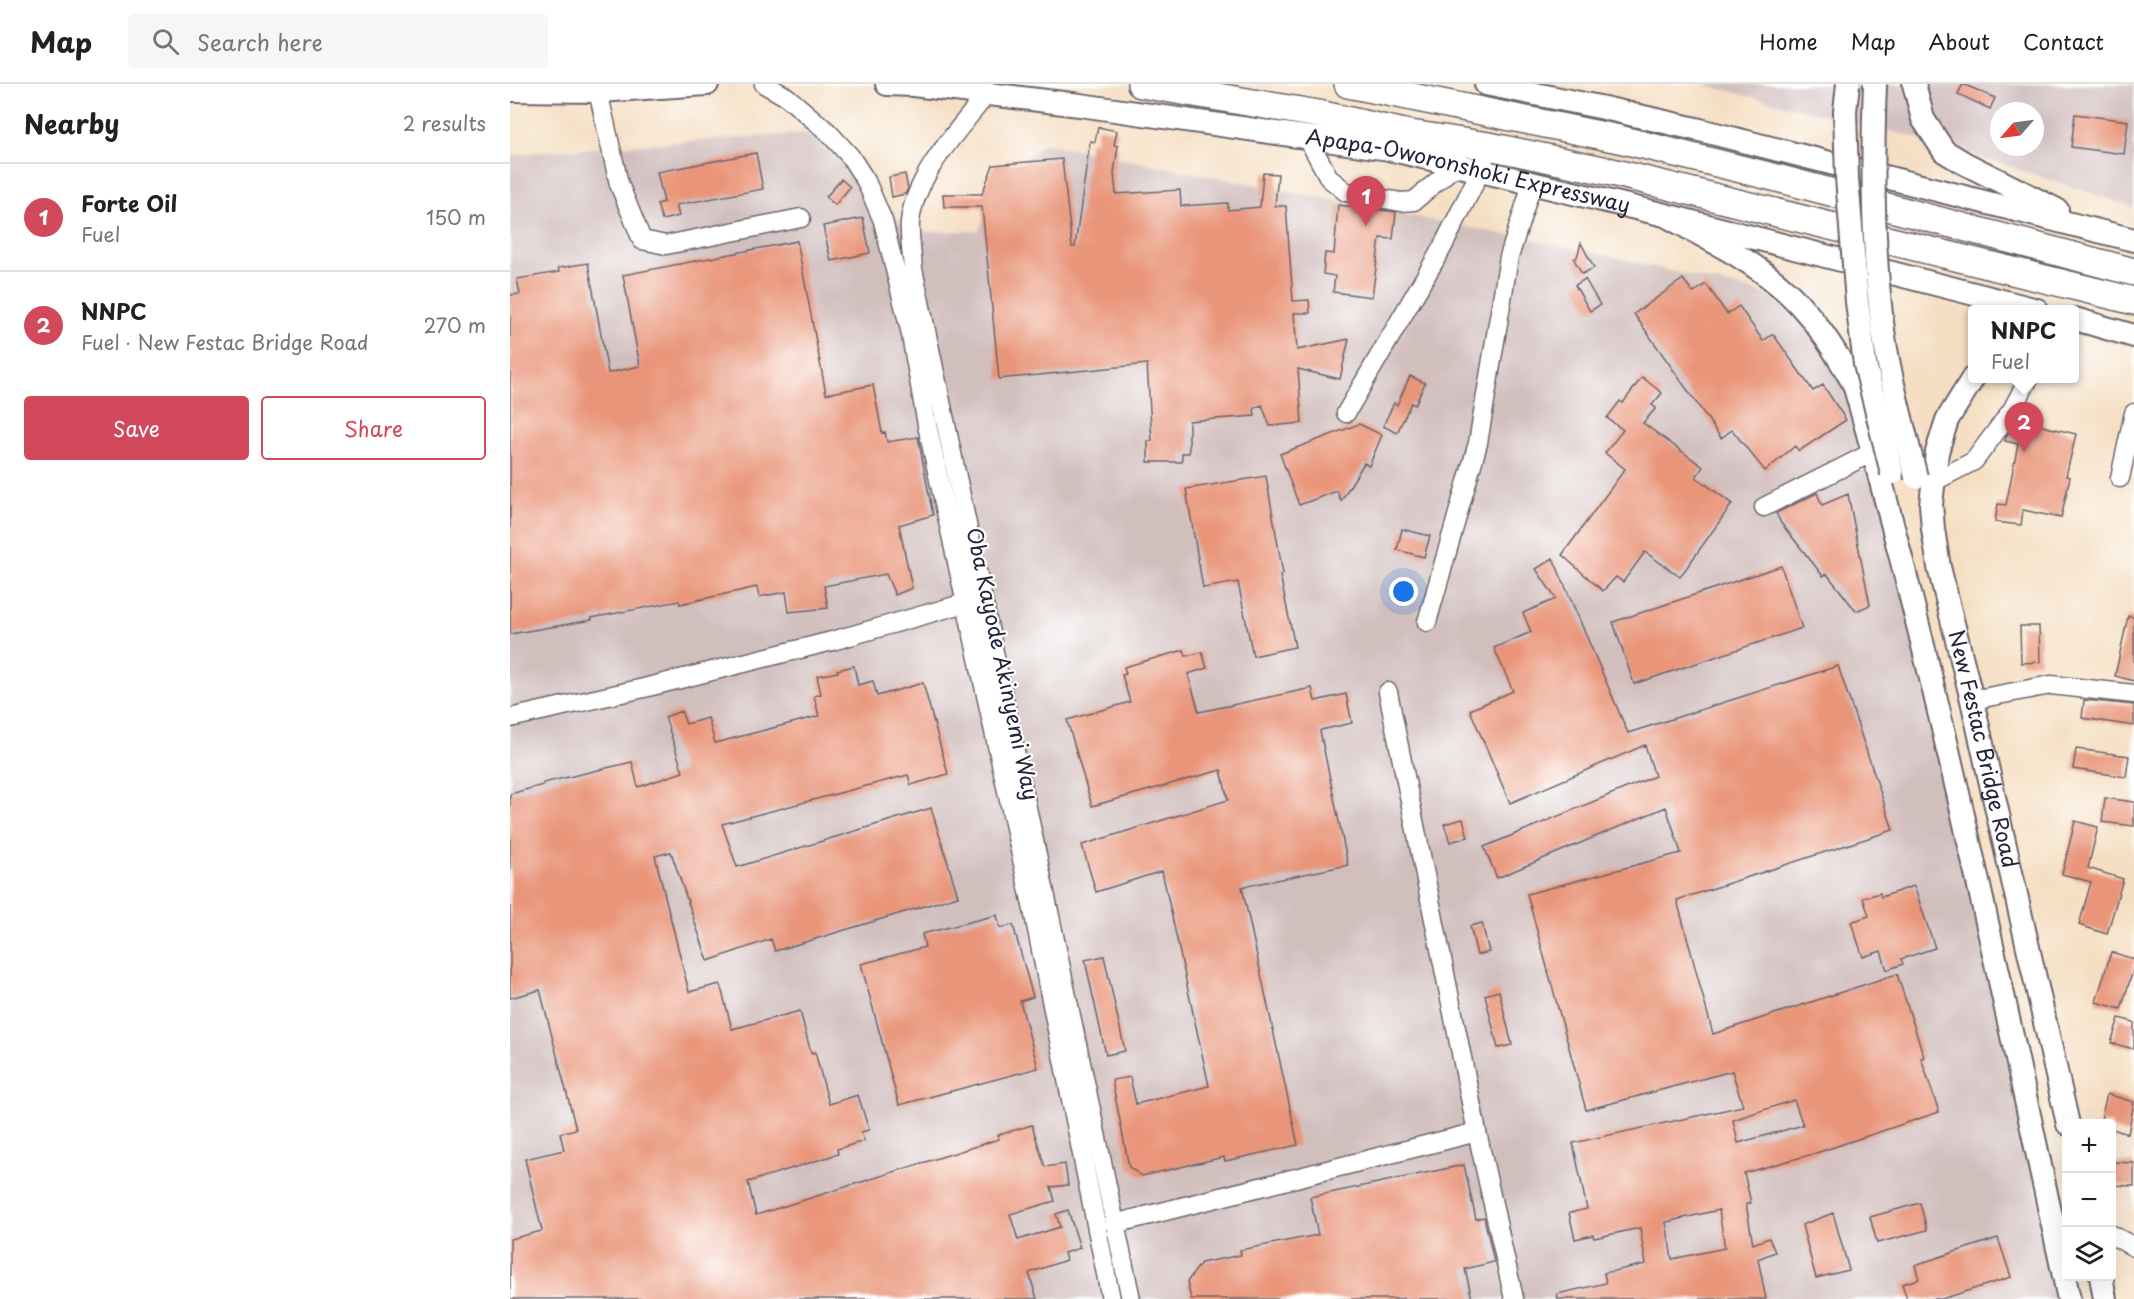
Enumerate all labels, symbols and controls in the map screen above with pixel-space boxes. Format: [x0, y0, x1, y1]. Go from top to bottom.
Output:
search box [128, 14, 548, 68]
text: Map [30, 20, 92, 63]
icon: search [149, 25, 182, 58]
text: Search here [197, 25, 323, 58]
text: Home [1759, 25, 1818, 57]
text: Map [1851, 25, 1896, 57]
text: About [1929, 25, 1990, 57]
text: Contact [2023, 25, 2104, 57]
north arrow [1990, 102, 2044, 156]
text: Nearby [24, 104, 119, 143]
text: 2 results [403, 108, 486, 138]
street label: Apapa-Oworonshoki Expressway [1304, 119, 1634, 220]
pin: 1 [1346, 176, 1386, 226]
text: Forte Oil [81, 186, 177, 219]
text: 1 [39, 202, 48, 232]
text: 150 m [426, 202, 486, 232]
text: Fuel [81, 219, 120, 249]
text: NNPC [81, 294, 147, 327]
popup [1968, 305, 2079, 383]
text: 2 [36, 310, 51, 340]
text: 270 m [423, 310, 486, 340]
text: NNPC [1991, 313, 2056, 346]
text: Fuel · New Festac Bridge Road [81, 327, 369, 357]
text: Fuel [1991, 346, 2030, 376]
button: Save [24, 396, 249, 460]
button: Share [261, 396, 486, 460]
pin: 2 [2004, 402, 2044, 452]
street label: Oba Kayode Akinyemi Way [959, 524, 1049, 803]
your location [1389, 577, 1418, 606]
street label: New Festac Bridge Road [1941, 626, 2027, 871]
map controls [2062, 1119, 2116, 1281]
button: + [2062, 1119, 2116, 1173]
button: − [2062, 1173, 2116, 1227]
button: layers [2062, 1227, 2116, 1281]

